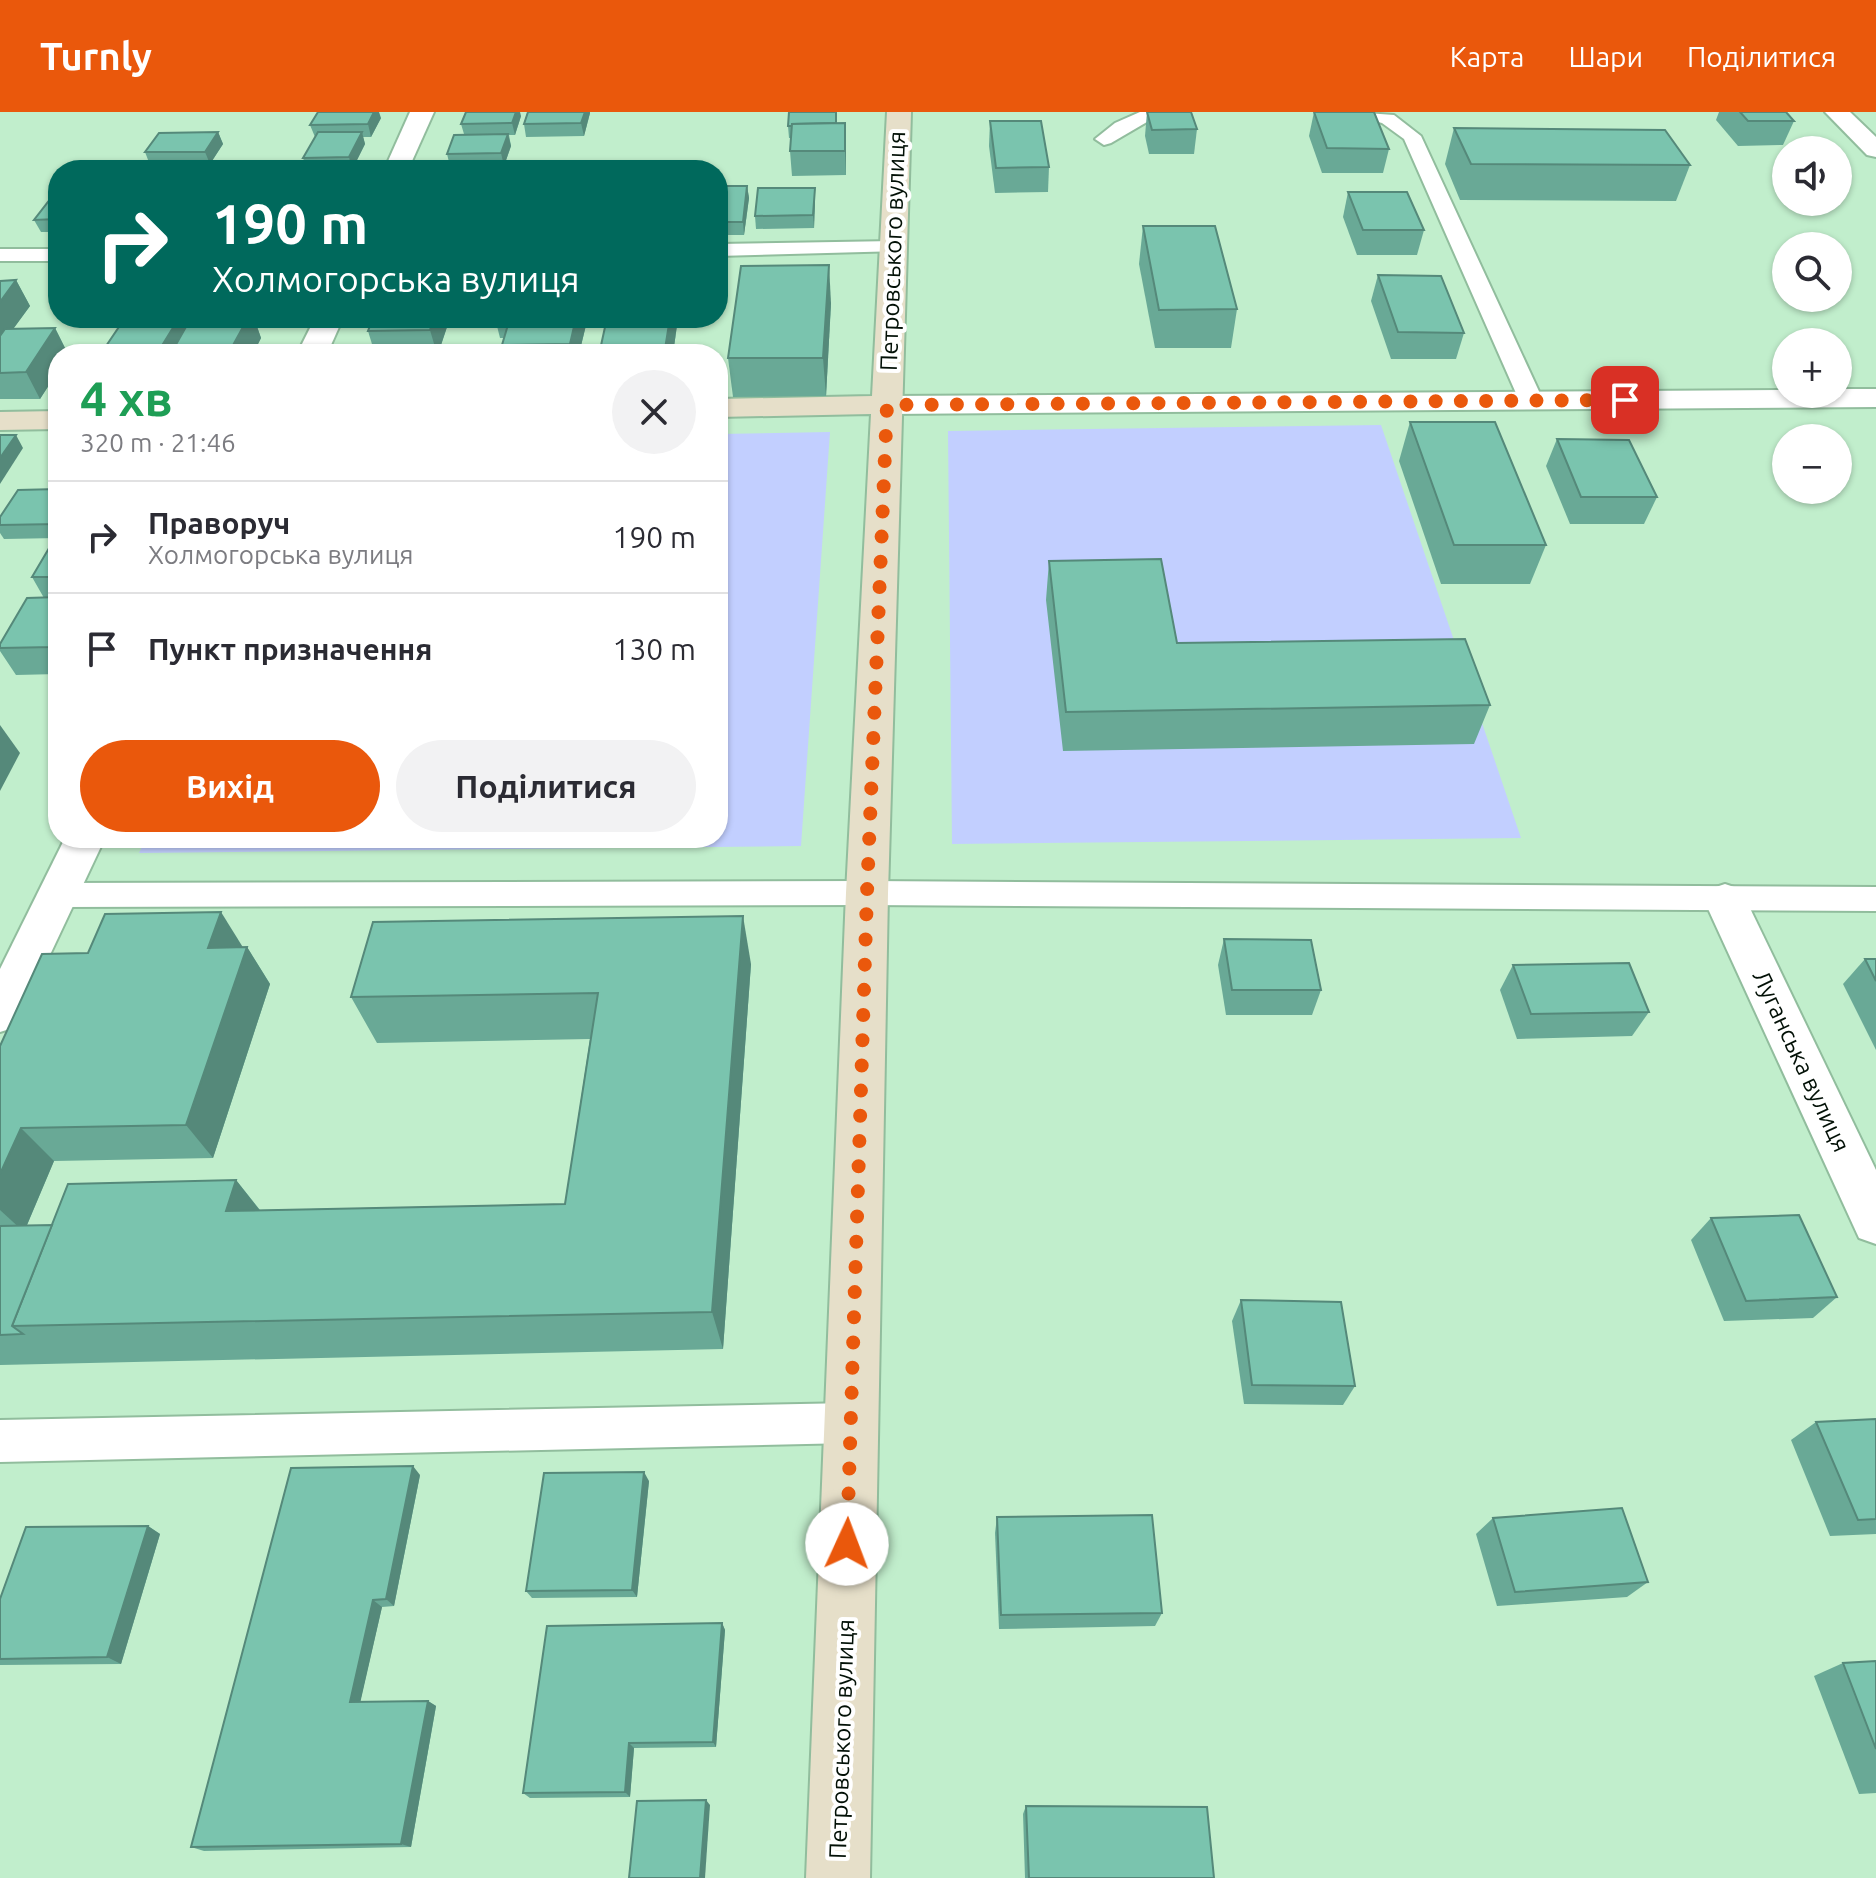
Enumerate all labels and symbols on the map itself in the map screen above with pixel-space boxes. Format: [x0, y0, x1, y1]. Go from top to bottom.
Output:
street label: Петровського вулиця [875, 131, 910, 371]
pin [1591, 366, 1659, 434]
street label: Луганська вулиця [1747, 966, 1855, 1156]
position arrow [805, 1502, 889, 1586]
street label: Петровського вулиця [824, 1619, 859, 1859]

